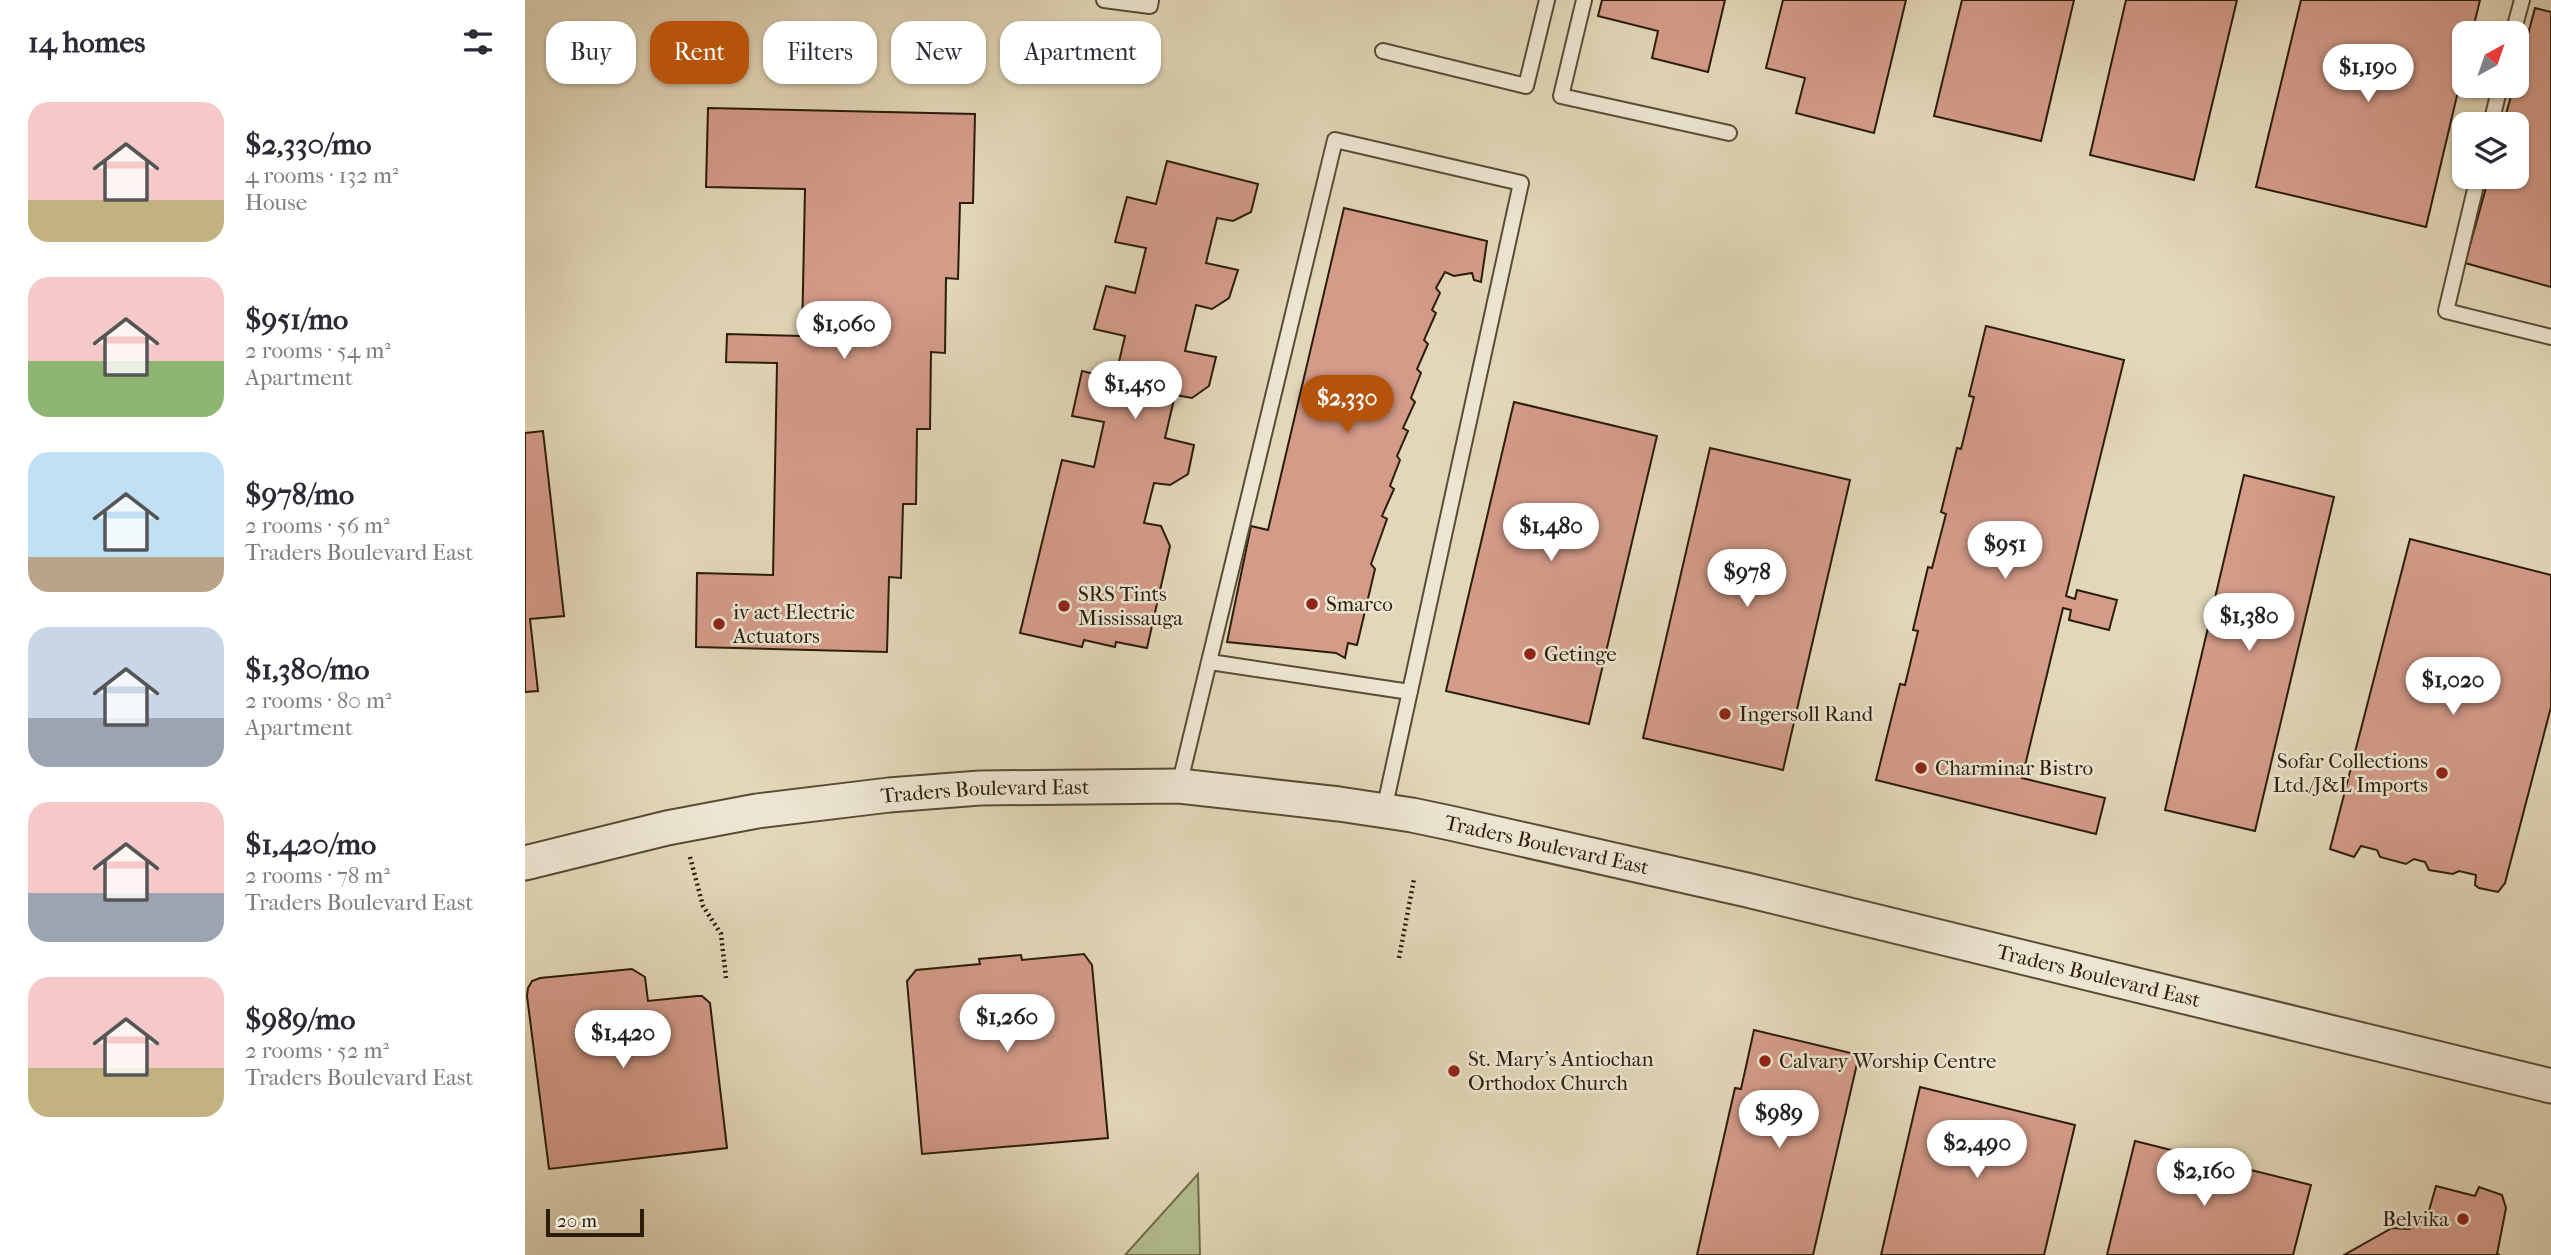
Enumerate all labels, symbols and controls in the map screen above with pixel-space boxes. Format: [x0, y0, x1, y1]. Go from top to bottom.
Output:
chip: Buy [546, 21, 636, 84]
chip: Rent [650, 21, 749, 84]
chip: Filters [763, 21, 877, 84]
chip: New [891, 21, 986, 84]
chip: Apartment [1000, 21, 1161, 84]
north arrow [2452, 21, 2529, 98]
map controls [2452, 21, 2529, 189]
icon: filters [459, 23, 497, 61]
text: 14 homes [28, 25, 145, 60]
pin: $1,190 [2311, 44, 2425, 104]
text: $1,190 [2339, 53, 2397, 80]
button: layers [2452, 112, 2529, 189]
text: $2,330/mo [245, 127, 372, 162]
icon: home [84, 130, 168, 214]
text: 4 rooms · 132 m² [245, 162, 399, 189]
text: House [245, 189, 307, 216]
text: $951/mo [245, 302, 348, 337]
pin: $1,060 [787, 302, 901, 361]
icon: home [84, 305, 168, 389]
text: $1,060 [812, 310, 876, 337]
text: 2 rooms · 54 m² [245, 337, 391, 364]
pin: $1,450 [1078, 362, 1192, 421]
text: Apartment [245, 364, 353, 391]
text: $1,450 [1104, 370, 1166, 397]
pin: $2,330 [1290, 376, 1404, 435]
text: $2,330 [1317, 384, 1377, 411]
text: $978/mo [245, 477, 354, 512]
icon: home [84, 480, 168, 564]
pin: $1,480 [1494, 504, 1608, 563]
text: 2 rooms · 56 m² [245, 512, 390, 539]
text: $1,480 [1519, 512, 1583, 539]
pin: $951 [1964, 522, 2046, 581]
text: $951 [1984, 530, 2026, 557]
text: Traders Boulevard East [245, 539, 473, 566]
pin: $978 [1706, 550, 1788, 609]
text: $978 [1723, 558, 1771, 585]
place label: SRS Tints Mississauga [1078, 582, 1183, 630]
place label: Smarco [1326, 592, 1393, 616]
pin: $1,380 [2192, 594, 2306, 653]
marker: Smarco [1304, 596, 1320, 612]
marker: SRS Tints Mississauga [1056, 598, 1072, 614]
place label: iv act Electric Actuators [732, 600, 855, 648]
text: $1,380 [2219, 602, 2279, 629]
marker: iv act Electric Actuators [711, 616, 727, 632]
place label: Getinge [1544, 642, 1617, 666]
marker: Getinge [1522, 646, 1538, 662]
text: $1,380/mo [245, 652, 370, 687]
icon: home [84, 655, 168, 739]
pin: $1,020 [2396, 658, 2510, 717]
text: $1,020 [2422, 666, 2484, 693]
text: 2 rooms · 80 m² [245, 687, 392, 714]
place label: Ingersoll Rand [1739, 702, 1874, 726]
marker: Ingersoll Rand [1717, 706, 1733, 722]
text: Apartment [245, 714, 353, 741]
place label: Sofar Collections Ltd./J&L Imports [2273, 749, 2428, 797]
place label: Charminar Bistro [1935, 756, 2093, 780]
marker: Charminar Bistro [1913, 760, 1929, 776]
marker: Sofar Collections Ltd./J&L Imports [2434, 765, 2450, 781]
street label: Traders Boulevard East [879, 775, 1090, 808]
street label: Traders Boulevard East [1442, 810, 1652, 880]
text: $1,420/mo [245, 827, 376, 862]
icon: home [84, 830, 168, 914]
text: 2 rooms · 78 m² [245, 862, 390, 889]
text: Traders Boulevard East [245, 889, 473, 916]
street label: Traders Boulevard East [1994, 939, 2203, 1012]
pin: $1,260 [950, 995, 1064, 1054]
text: $989/mo [245, 1002, 355, 1037]
text: $1,260 [976, 1003, 1038, 1030]
icon: home [84, 1005, 168, 1089]
pin: $1,420 [566, 1010, 680, 1070]
text: $1,420 [591, 1019, 655, 1046]
text: 2 rooms · 52 m² [245, 1037, 389, 1064]
place label: St. Mary’s Antiochan Orthodox Church [1468, 1047, 1654, 1095]
place label: Calvary Worship Centre [1779, 1049, 1996, 1073]
marker: Calvary Worship Centre [1757, 1053, 1773, 1069]
marker: St. Mary’s Antiochan Orthodox Church [1446, 1063, 1462, 1079]
text: Traders Boulevard East [245, 1064, 473, 1091]
pin: $989 [1738, 1090, 1820, 1150]
text: $989 [1755, 1099, 1803, 1126]
pin: $2,490 [1920, 1120, 2034, 1180]
text: $2,490 [1943, 1129, 2011, 1156]
pin: $2,160 [2147, 1148, 2261, 1208]
text: $2,160 [2173, 1157, 2235, 1184]
scale bar [546, 1206, 644, 1238]
place label: Belvika [2382, 1207, 2449, 1231]
text: 20 m [557, 1210, 597, 1232]
marker: Belvika [2455, 1211, 2471, 1227]

